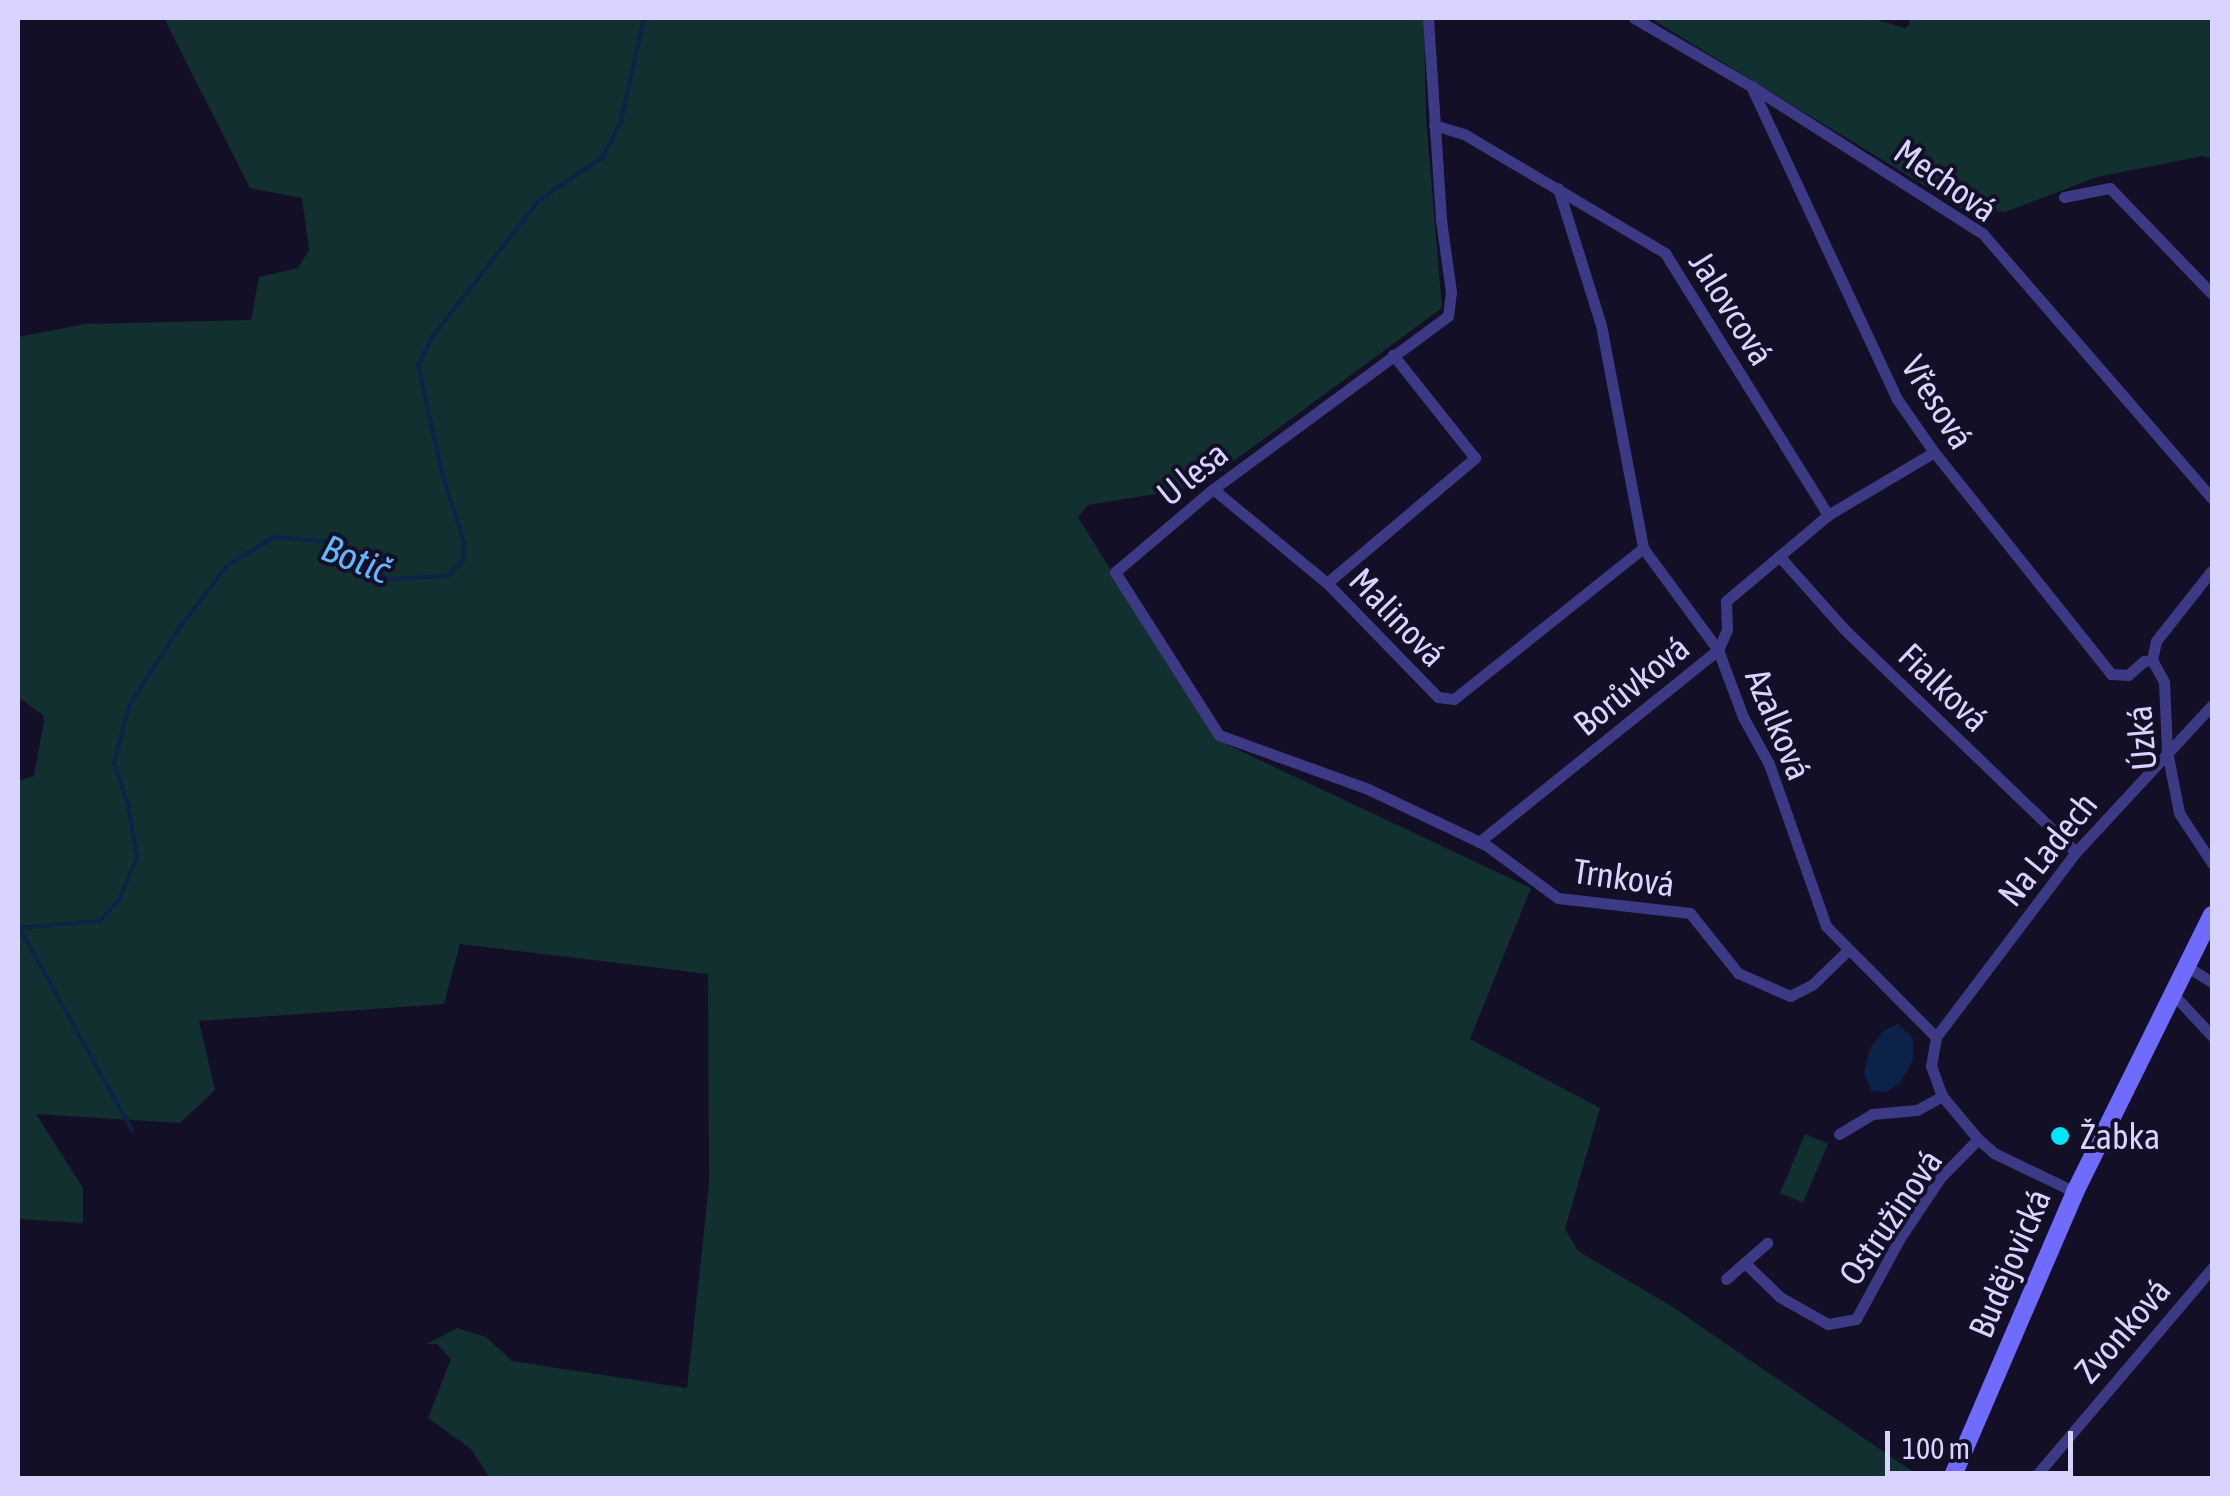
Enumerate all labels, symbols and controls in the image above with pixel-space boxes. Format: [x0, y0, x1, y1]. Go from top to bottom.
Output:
street label: Mechová [1887, 130, 2005, 230]
street label: Jalovcová [1681, 243, 1783, 373]
street label: Vřesová [1893, 348, 1983, 456]
street label: U lesa [1148, 432, 1236, 514]
water label: Botič [315, 525, 397, 593]
street label: Malinová [1341, 559, 1455, 675]
street label: Borůvková [1565, 626, 1697, 744]
street label: Fialková [1890, 634, 1998, 740]
street label: Azalková [1737, 662, 1821, 786]
street label: Úzká [2117, 704, 2165, 772]
street label: Na Ladech [1989, 784, 2105, 914]
street label: Trnková [1571, 849, 1677, 905]
place label: Žabka [2080, 1115, 2160, 1157]
marker: Žabka [2049, 1125, 2071, 1147]
street label: Ostružinová [1829, 1141, 1951, 1293]
street label: Budějovická [1959, 1182, 2059, 1344]
street label: Zvonková [2065, 1269, 2179, 1391]
scale bar [1890, 1411, 2078, 1473]
text: 100 m [1902, 1431, 1970, 1465]

